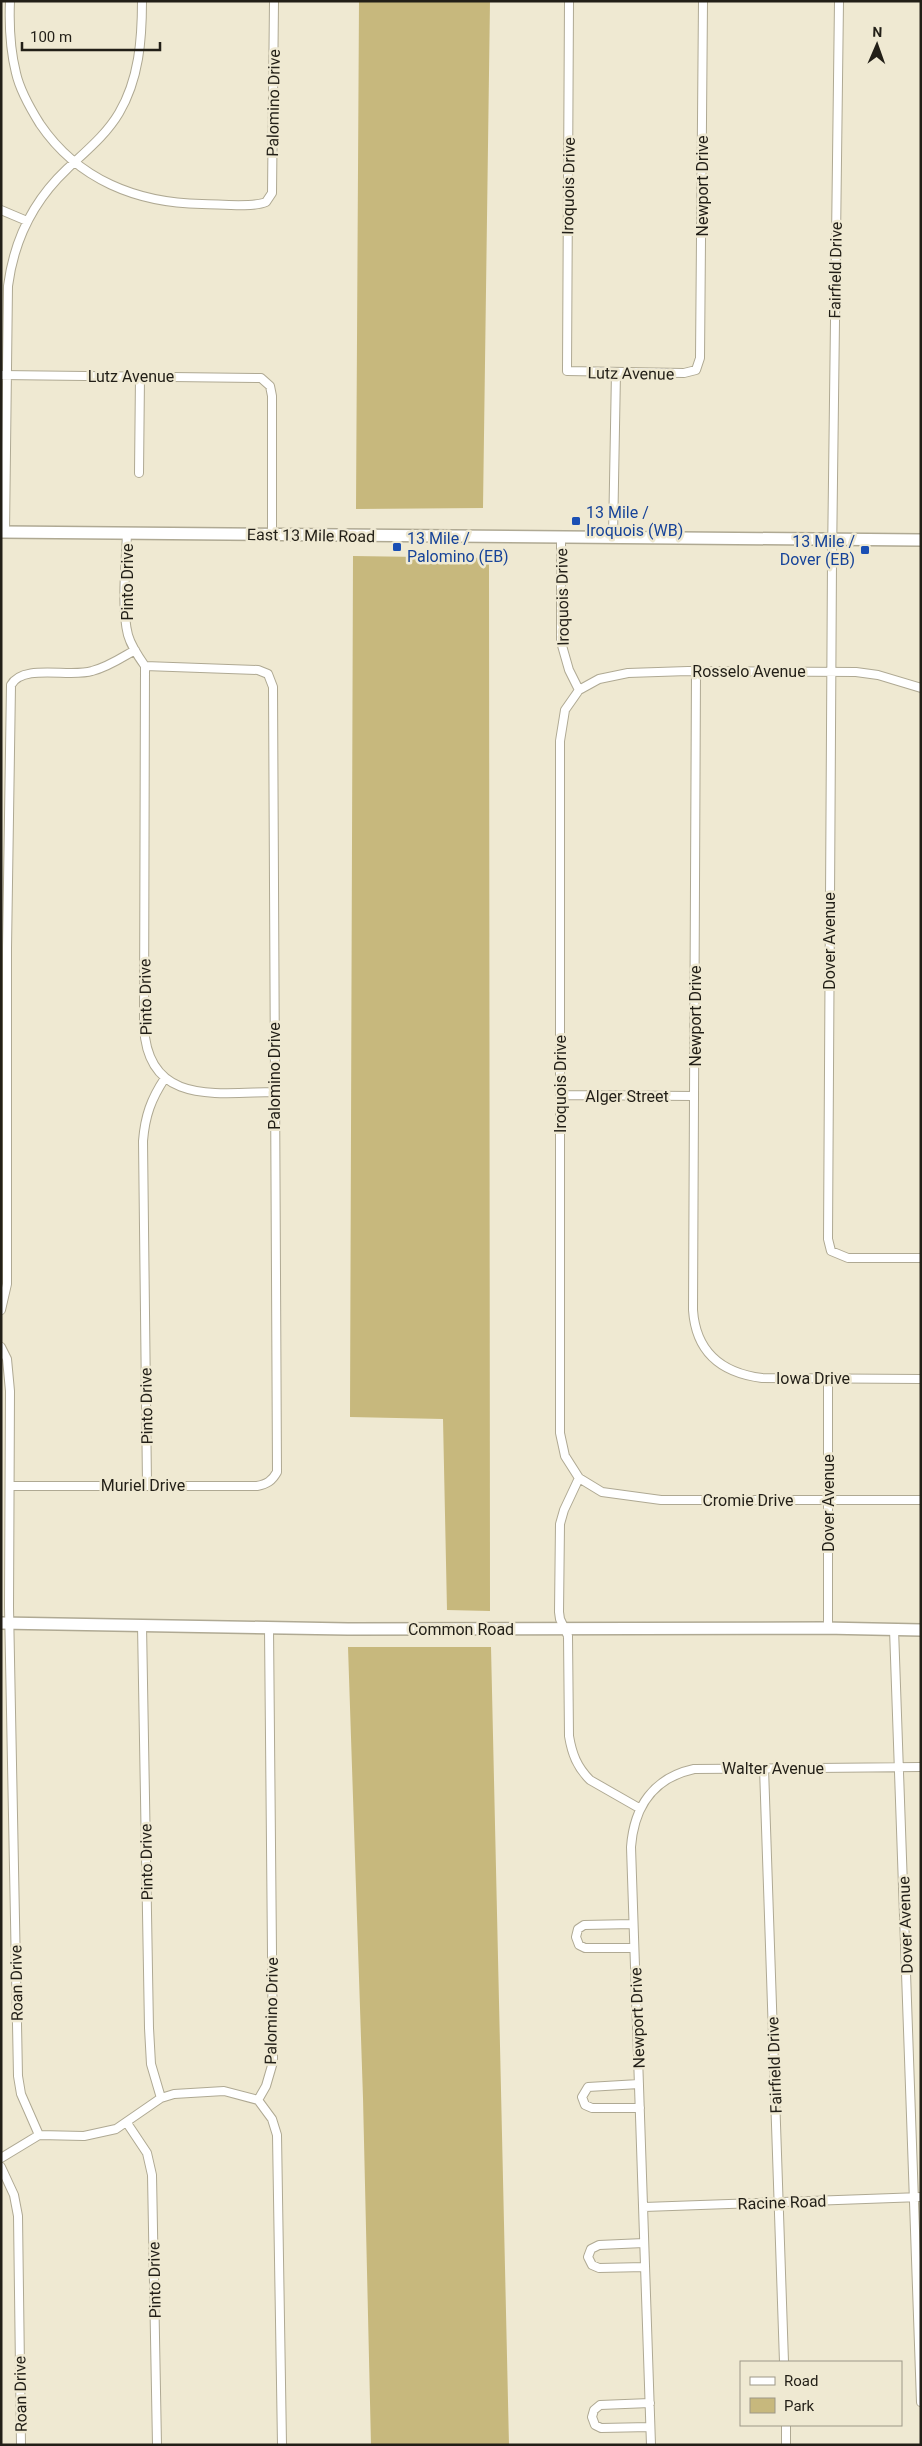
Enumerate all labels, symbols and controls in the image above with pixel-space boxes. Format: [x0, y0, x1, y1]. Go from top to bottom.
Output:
scale bar [22, 20, 160, 52]
north arrow [852, 20, 902, 70]
text: N [872, 24, 883, 40]
text: 100 m [30, 28, 72, 46]
street label: Palomino Drive [263, 49, 284, 157]
street label: Newport Drive [693, 136, 712, 237]
street label: Iroquois Drive [558, 137, 579, 235]
street label: Fairfield Drive [825, 221, 846, 319]
street label: Lutz Avenue [588, 363, 674, 384]
street label: Lutz Avenue [88, 367, 174, 386]
place label: 13 Mile / Iroquois (WB) [586, 503, 683, 540]
marker: 13 Mile / Iroquois (WB) [570, 515, 582, 527]
street label: East 13 Mile Road [247, 525, 375, 546]
place label: 13 Mile / Palomino (EB) [407, 529, 509, 566]
place label: 13 Mile / Dover (EB) [780, 532, 855, 569]
marker: 13 Mile / Palomino (EB) [391, 541, 403, 553]
street label: Pinto Drive [118, 544, 137, 620]
marker: 13 Mile / Dover (EB) [859, 544, 871, 556]
street label: Iroquois Drive [552, 548, 573, 646]
street label: Rosselo Avenue [692, 662, 806, 681]
street label: Dover Avenue [820, 892, 839, 990]
street label: Pinto Drive [135, 958, 156, 1036]
street label: Newport Drive [686, 966, 705, 1067]
street label: Palomino Drive [265, 1022, 284, 1130]
street label: Iroquois Drive [551, 1035, 570, 1133]
street label: Alger Street [585, 1087, 669, 1106]
street label: Pinto Drive [136, 1367, 157, 1445]
street label: Iowa Drive [776, 1369, 850, 1388]
street label: Dover Avenue [819, 1454, 838, 1552]
street label: Muriel Drive [101, 1476, 185, 1495]
street label: Cromie Drive [702, 1491, 794, 1510]
street label: Common Road [408, 1620, 514, 1639]
street label: Walter Avenue [722, 1759, 824, 1778]
street label: Pinto Drive [136, 1823, 157, 1901]
street label: Dover Avenue [894, 1876, 917, 1974]
street label: Roan Drive [6, 1945, 27, 2021]
street label: Palomino Drive [261, 1957, 282, 2065]
street label: Newport Drive [626, 1967, 649, 2069]
street label: Fairfield Drive [763, 2016, 786, 2114]
street label: Racine Road [737, 2191, 827, 2214]
street label: Pinto Drive [144, 2241, 165, 2319]
street label: Roan Drive [10, 2356, 31, 2432]
legend [740, 2361, 902, 2426]
text: Road [784, 2372, 818, 2390]
text: Park [784, 2397, 815, 2415]

